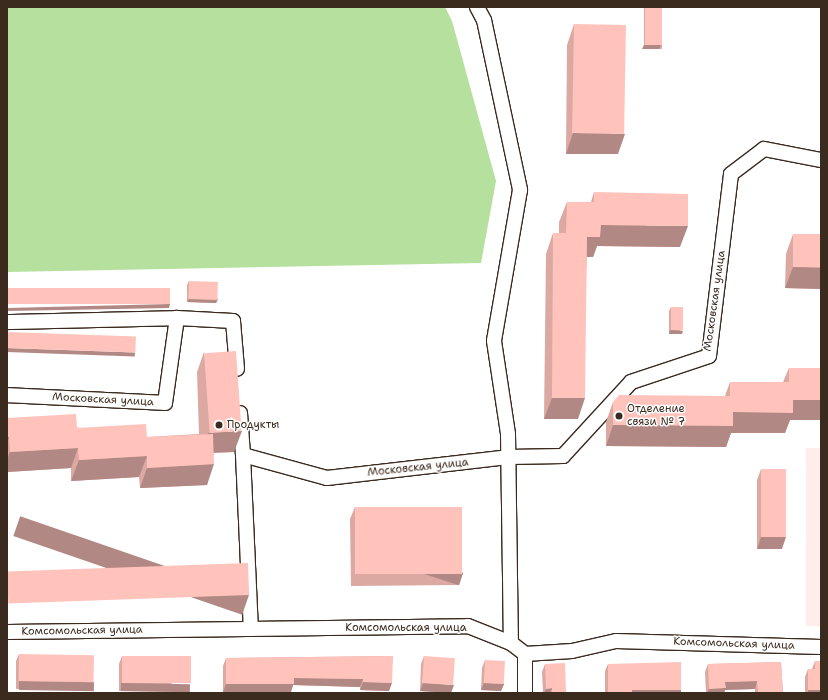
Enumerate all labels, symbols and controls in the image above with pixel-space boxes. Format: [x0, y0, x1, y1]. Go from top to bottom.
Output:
street label: Московская улица [701, 250, 729, 352]
street label: Московская улица [52, 391, 154, 409]
place label: Отделение связи № 7 [627, 403, 685, 429]
marker: Отделение связи № 7 [614, 411, 624, 421]
place label: Продукты [227, 418, 279, 432]
marker: Продукты [214, 420, 224, 430]
street label: Московская улица [367, 456, 469, 480]
street label: Комсомольская улица [345, 621, 467, 635]
street label: Комсомольская улица [21, 623, 143, 639]
street label: Комсомольская улица [673, 635, 795, 653]

